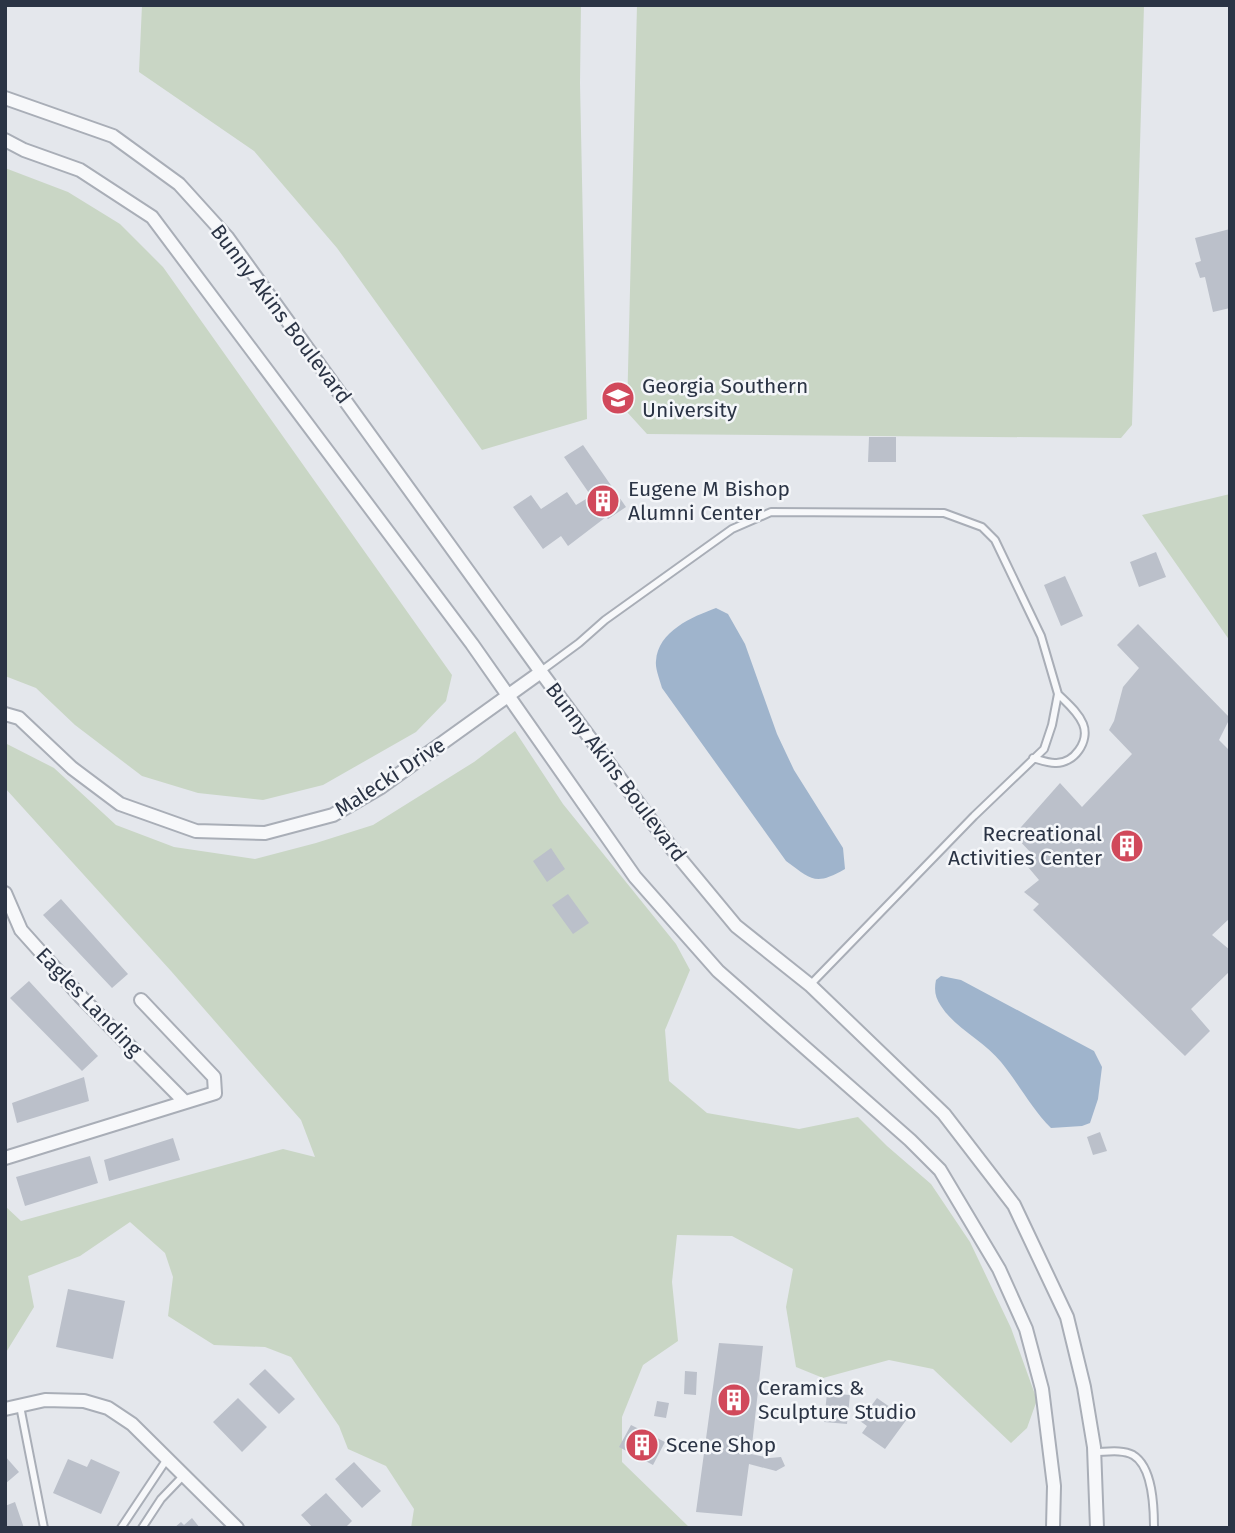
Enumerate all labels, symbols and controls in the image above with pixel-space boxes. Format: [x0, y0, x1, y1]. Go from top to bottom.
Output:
street label: Bunny Akins Boulevard [205, 219, 357, 409]
place label: Georgia Southern University [642, 373, 808, 423]
school or university icon: Georgia Southern University [599, 379, 637, 417]
place label: Eugene M Bishop Alumni Center [628, 476, 790, 526]
building icon: Eugene M Bishop Alumni Center [584, 482, 622, 520]
street label: Bunny Akins Boulevard [540, 677, 692, 867]
street label: Malecki Drive [330, 732, 450, 822]
place label: Recreational Activities Center [948, 821, 1102, 871]
building icon: Recreational Activities Center [1108, 827, 1146, 865]
street label: Eagles Landing [30, 942, 148, 1062]
place label: Ceramics & Sculpture Studio [758, 1375, 916, 1425]
building icon: Ceramics & Sculpture Studio [715, 1381, 753, 1419]
building icon: Scene Shop [623, 1426, 661, 1464]
place label: Scene Shop [666, 1432, 776, 1458]

